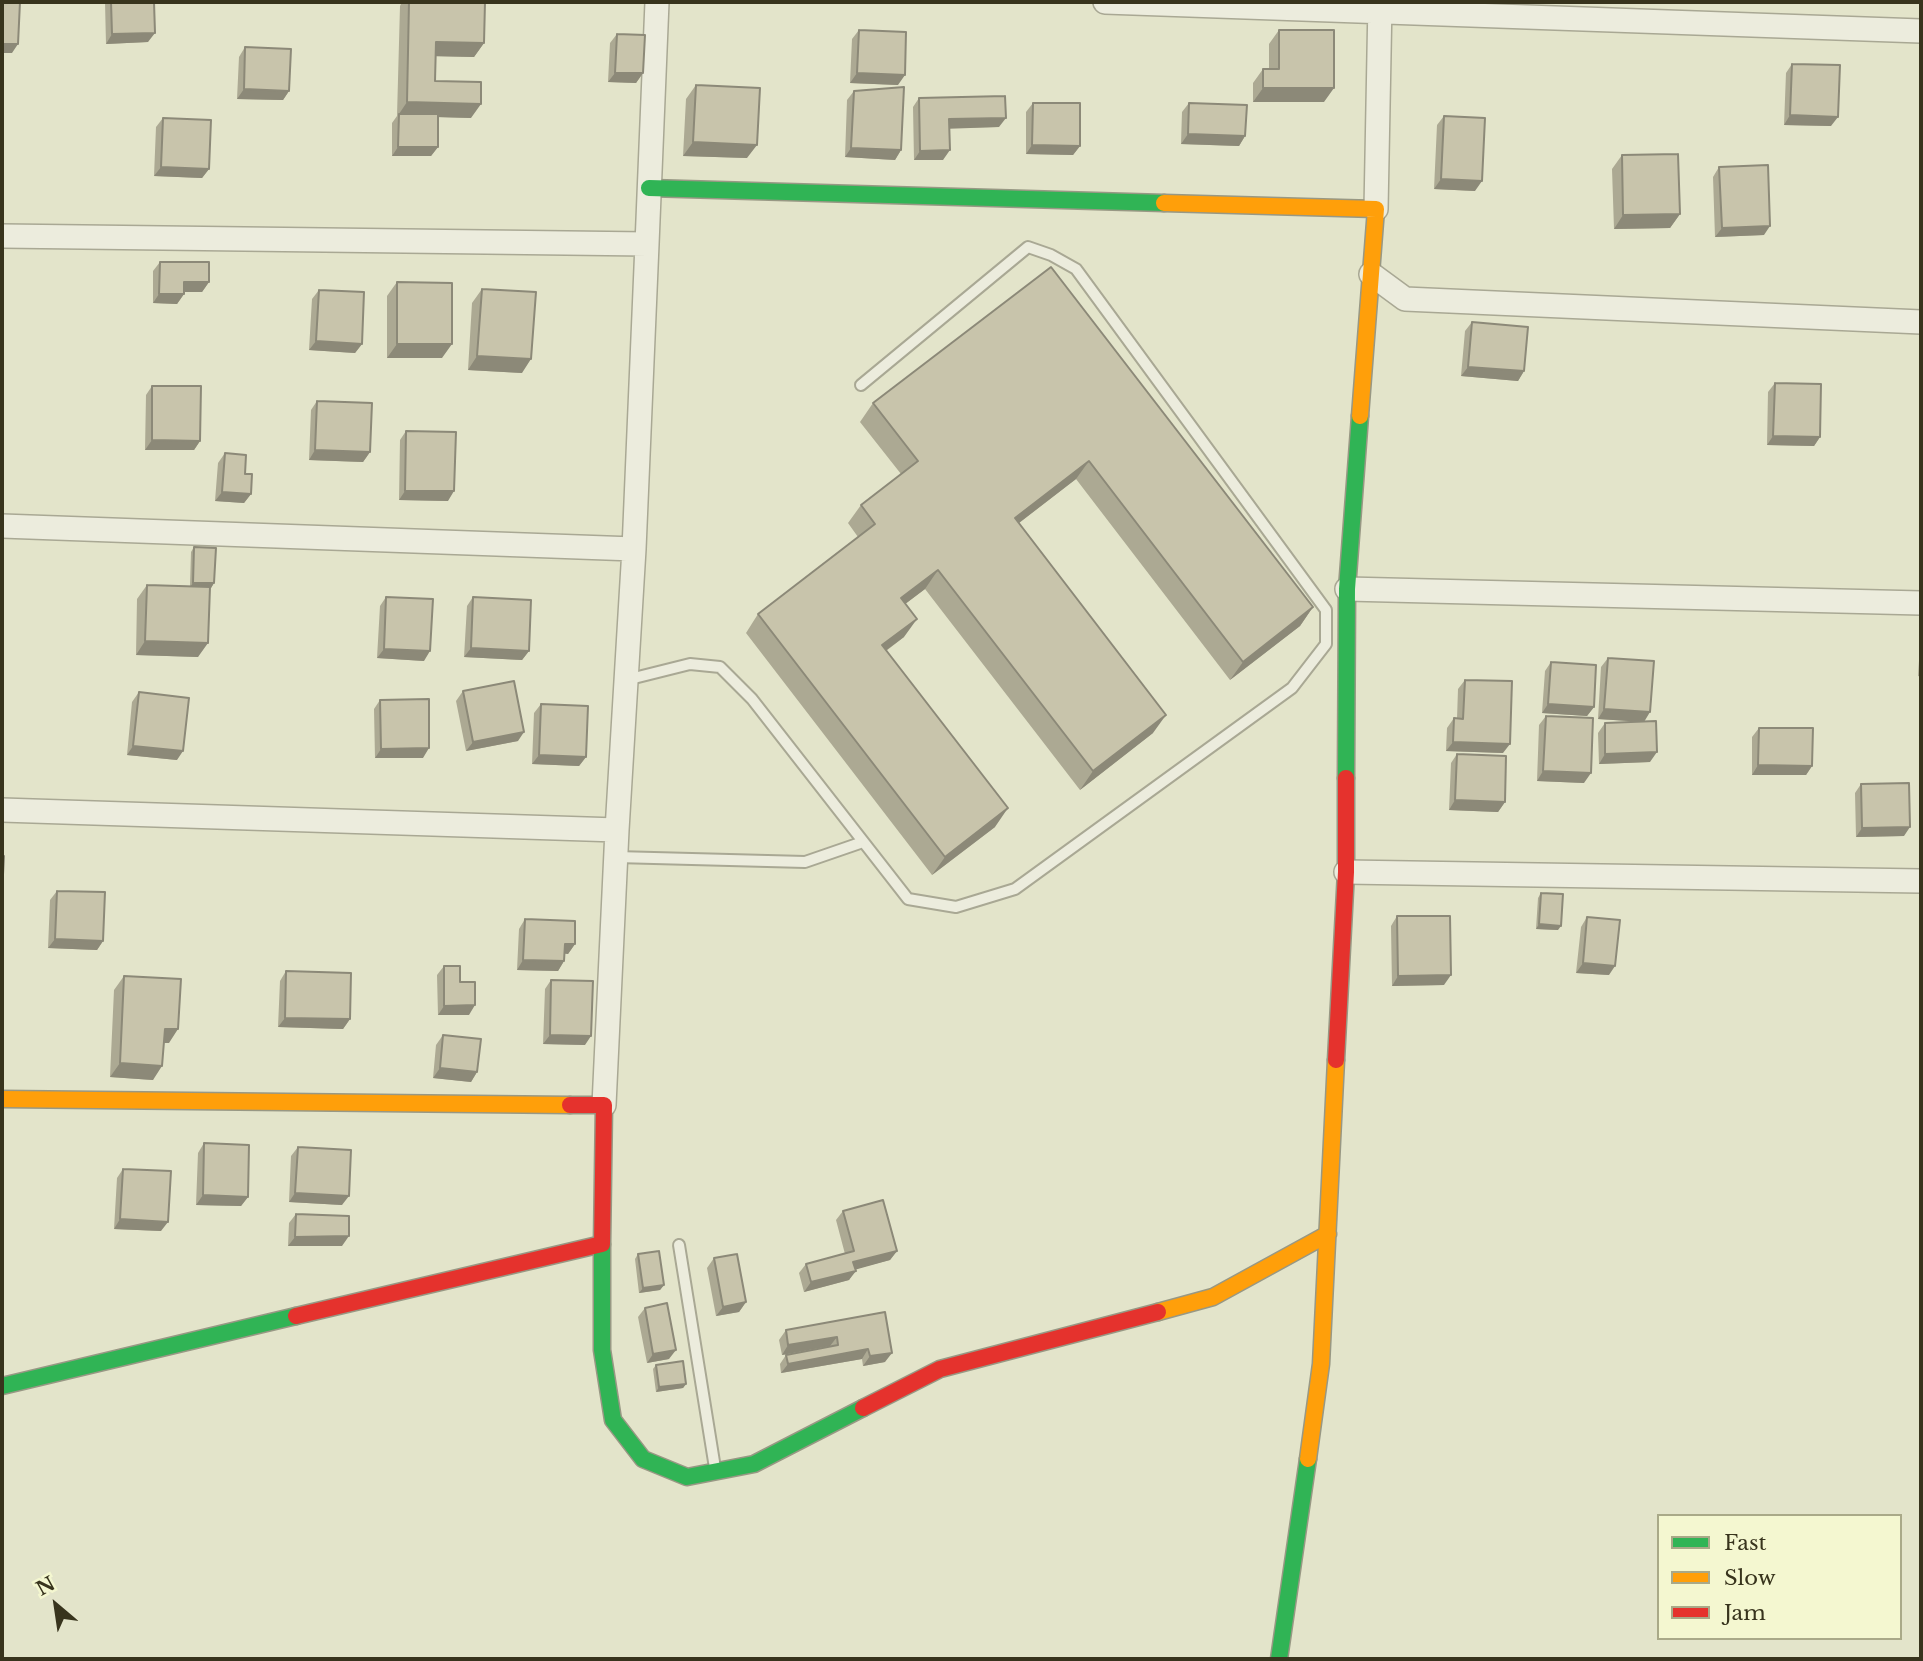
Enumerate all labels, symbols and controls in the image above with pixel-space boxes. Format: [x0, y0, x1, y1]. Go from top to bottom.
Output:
legend [1657, 1514, 1902, 1640]
text: Fast [1724, 1530, 1766, 1556]
text: Slow [1724, 1565, 1776, 1591]
north arrow [21, 1570, 91, 1640]
text: N [32, 1572, 59, 1601]
text: Jam [1724, 1600, 1766, 1626]

